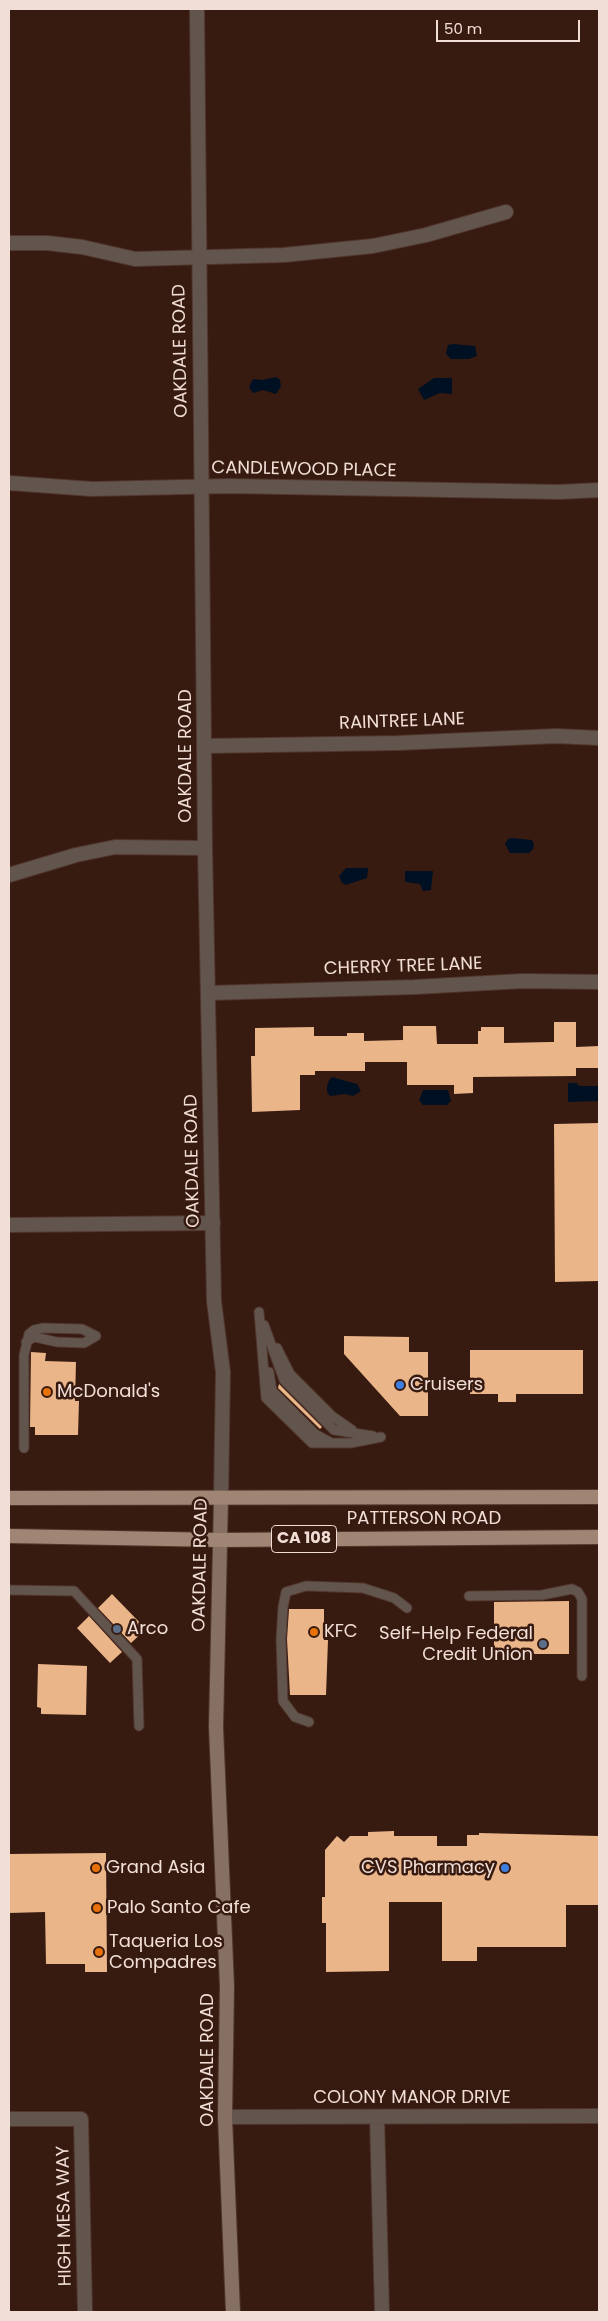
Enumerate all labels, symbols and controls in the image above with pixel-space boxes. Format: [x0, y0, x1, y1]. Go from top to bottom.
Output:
scale bar [438, 10, 582, 42]
text: 50 m [444, 18, 482, 39]
street label: OAKDALE ROAD [169, 284, 193, 418]
street label: CANDLEWOOD PLACE [211, 458, 397, 482]
street label: OAKDALE ROAD [175, 689, 197, 823]
street label: RAINTREE LANE [339, 709, 465, 735]
street label: CHERRY TREE LANE [323, 953, 483, 981]
street label: OAKDALE ROAD [181, 1094, 205, 1228]
place label: Cruisers [410, 1374, 483, 1396]
marker: Cruisers [394, 1379, 406, 1391]
place label: McDonald's [57, 1381, 160, 1403]
marker: McDonald's [41, 1386, 53, 1398]
street label: OAKDALE ROAD [189, 1498, 213, 1632]
street label: PATTERSON ROAD [347, 1508, 501, 1530]
road number: CA 108 [272, 1526, 336, 1552]
place label: Arco [127, 1618, 168, 1640]
place label: KFC [324, 1621, 358, 1643]
marker: Arco [111, 1623, 123, 1635]
place label: Self-Help Federal Credit Union [379, 1623, 533, 1666]
marker: KFC [308, 1626, 320, 1638]
marker: Self-Help Federal Credit Union [537, 1638, 549, 1650]
place label: Grand Asia [106, 1857, 206, 1879]
place label: CVS Pharmacy [361, 1857, 495, 1879]
marker: Grand Asia [90, 1862, 102, 1874]
marker: CVS Pharmacy [499, 1862, 511, 1874]
place label: Palo Santo Cafe [107, 1897, 251, 1919]
marker: Palo Santo Cafe [91, 1902, 103, 1914]
place label: Taqueria Los Compadres [109, 1931, 223, 1974]
marker: Taqueria Los Compadres [93, 1946, 105, 1958]
street label: OAKDALE ROAD [197, 1993, 219, 2127]
street label: COLONY MANOR DRIVE [313, 2087, 511, 2109]
street label: HIGH MESA WAY [53, 2146, 77, 2286]

